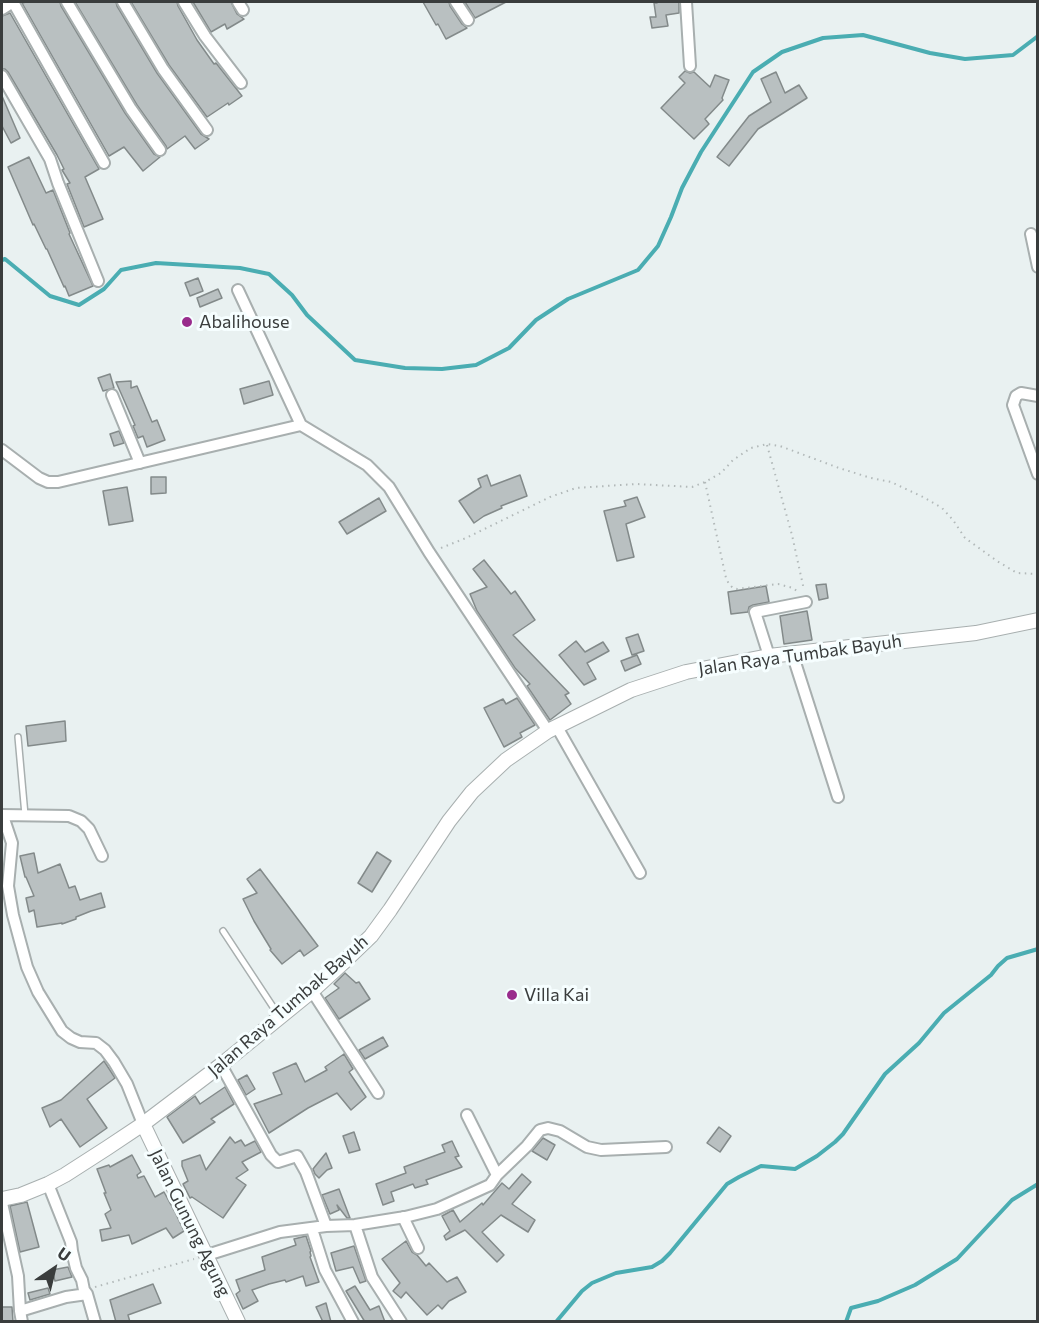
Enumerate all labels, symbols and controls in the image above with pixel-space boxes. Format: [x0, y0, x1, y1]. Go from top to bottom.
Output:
place label: Abalihouse [199, 311, 289, 333]
marker: Abalihouse [180, 315, 194, 329]
street label: Jalan Raya Tumbak Bayuh [697, 630, 903, 680]
street label: Jalan Raya Tumbak Bayuh [203, 931, 373, 1081]
place label: Villa Kai [524, 984, 589, 1006]
marker: Villa Kai [505, 988, 519, 1002]
street label: Jalan Gunung Agung [145, 1146, 235, 1300]
north arrow [24, 1239, 84, 1299]
text: U [54, 1243, 75, 1265]

